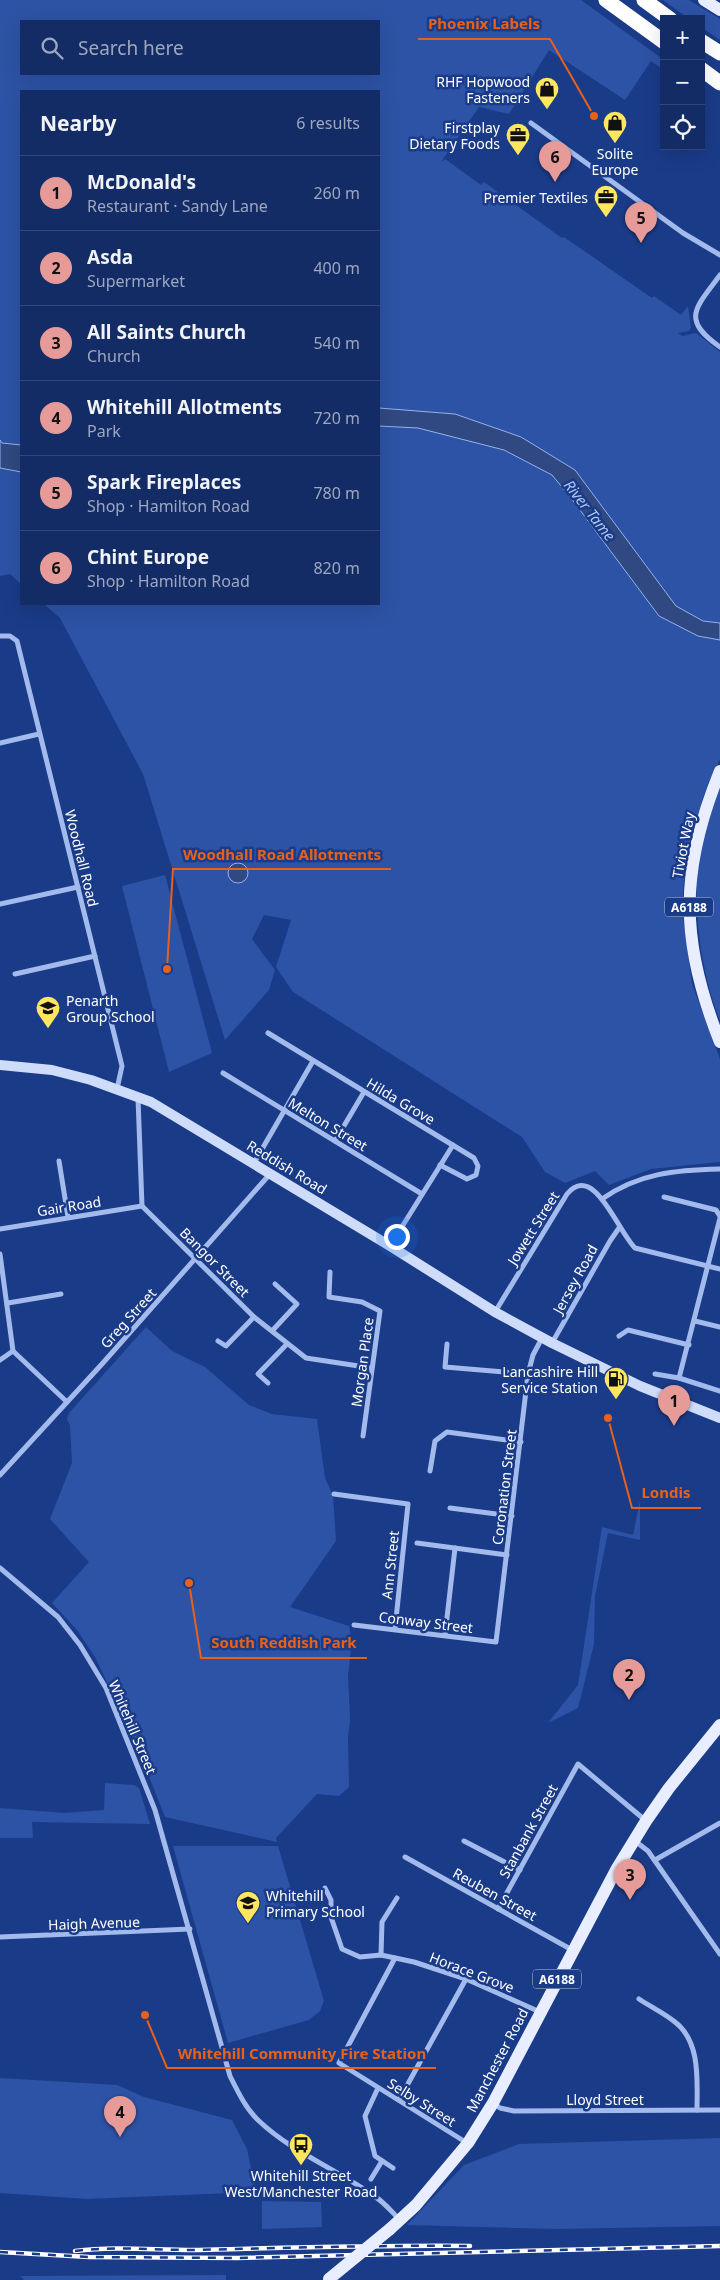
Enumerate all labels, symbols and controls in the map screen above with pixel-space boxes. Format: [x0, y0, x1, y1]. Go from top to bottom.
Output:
callout: Phoenix Labels [418, 9, 550, 39]
text: Phoenix Labels [428, 13, 540, 33]
map controls [660, 15, 705, 150]
button: + [660, 15, 705, 60]
search box [20, 20, 380, 75]
icon: search [38, 34, 66, 62]
text: Search here [78, 35, 184, 61]
button: − [660, 60, 705, 105]
place label: RHF Hopwood Fasteners [436, 72, 530, 107]
shop icon: RHF Hopwood Fasteners [534, 76, 560, 110]
button: locate [660, 105, 705, 150]
text: Nearby [40, 109, 116, 137]
shop icon: Solite Europe [602, 110, 628, 144]
text: 6 results [296, 112, 360, 134]
place label: Firstplay Dietary Foods [409, 118, 501, 153]
office icon: Firstplay Dietary Foods [505, 122, 531, 156]
pin: 6 [539, 141, 571, 182]
place label: Solite Europe [592, 144, 639, 179]
text: McDonald's [87, 169, 196, 195]
text: 1 [51, 182, 61, 204]
text: 260 m [313, 182, 360, 204]
office icon: Premier Textiles [593, 184, 619, 218]
place label: Premier Textiles [483, 188, 588, 207]
text: Restaurant · Sandy Lane [87, 195, 268, 217]
pin: 5 [625, 202, 657, 243]
text: Asda [87, 244, 133, 270]
text: 2 [51, 257, 61, 279]
text: 400 m [313, 257, 360, 279]
text: Supermarket [87, 270, 185, 292]
text: All Saints Church [87, 319, 246, 345]
text: 3 [51, 332, 61, 354]
text: 540 m [313, 332, 360, 354]
text: Church [87, 345, 141, 367]
text: Whitehill Allotments [87, 394, 282, 420]
text: 4 [51, 407, 61, 429]
text: 720 m [313, 407, 360, 429]
text: Park [87, 420, 121, 442]
text: Spark Fireplaces [87, 469, 241, 495]
water label: River Tame [560, 475, 620, 545]
text: 5 [51, 482, 61, 504]
text: 780 m [313, 482, 360, 504]
text: Shop · Hamilton Road [87, 495, 250, 517]
text: Chint Europe [87, 544, 209, 570]
text: 6 [51, 557, 61, 579]
text: 820 m [313, 557, 360, 579]
text: Shop · Hamilton Road [87, 570, 250, 592]
street label: Woodhall Road [61, 808, 103, 908]
street label: Tiviot Way [667, 809, 699, 880]
callout: Woodhall Road Allotments [173, 839, 391, 869]
text: Woodhall Road Allotments [183, 844, 381, 864]
road number: A6188 [665, 898, 713, 916]
place label: Penarth Group School [66, 991, 155, 1026]
school or university icon: Penarth Group School [35, 995, 61, 1029]
street label: Hilda Grove [363, 1073, 439, 1129]
street label: Melton Street [285, 1093, 371, 1155]
street label: Reddish Road [244, 1136, 330, 1198]
street label: Jowett Street [502, 1187, 563, 1270]
street label: Gair Road [36, 1192, 102, 1220]
street label: Bangor Street [176, 1223, 254, 1301]
your location [384, 1224, 410, 1250]
street label: Jersey Road [547, 1241, 602, 1319]
street label: Greg Street [96, 1284, 160, 1352]
street label: Morgan Place [346, 1316, 378, 1408]
place label: Lancashire Hill Service Station [501, 1362, 598, 1397]
fuel station icon: Lancashire Hill Service Station [603, 1366, 629, 1400]
pin: 1 [658, 1385, 690, 1426]
street label: Coronation Street [487, 1428, 521, 1546]
callout: Londis [632, 1478, 701, 1508]
text: Londis [641, 1482, 691, 1502]
street label: Ann Street [377, 1530, 403, 1600]
street label: Conway Street [378, 1607, 474, 1637]
callout: South Reddish Park [201, 1628, 367, 1658]
text: South Reddish Park [211, 1632, 357, 1652]
pin: 2 [613, 1659, 645, 1700]
street label: Whitehill Street [105, 1677, 161, 1777]
street label: Stanbank Street [494, 1781, 562, 1881]
pin: 3 [614, 1859, 646, 1900]
street label: Reuben Street [450, 1863, 540, 1925]
place label: Whitehill Primary School [266, 1886, 365, 1921]
school or university icon: Whitehill Primary School [235, 1890, 261, 1924]
street label: Haigh Avenue [48, 1912, 140, 1934]
street label: Horace Grove [427, 1947, 517, 1997]
road number: A6188 [533, 1970, 581, 1988]
street label: Manchester Road [462, 2005, 532, 2115]
callout: Whitehill Community Fire Station [167, 2038, 436, 2068]
text: Whitehill Community Fire Station [178, 2043, 426, 2063]
street label: Selby Street [384, 2073, 460, 2131]
street label: Lloyd Street [566, 2090, 644, 2109]
pin: 4 [104, 2096, 136, 2137]
bus stop icon: Whitehill Street West/Manchester Road [288, 2132, 314, 2166]
place label: Whitehill Street West/Manchester Road [225, 2166, 377, 2201]

